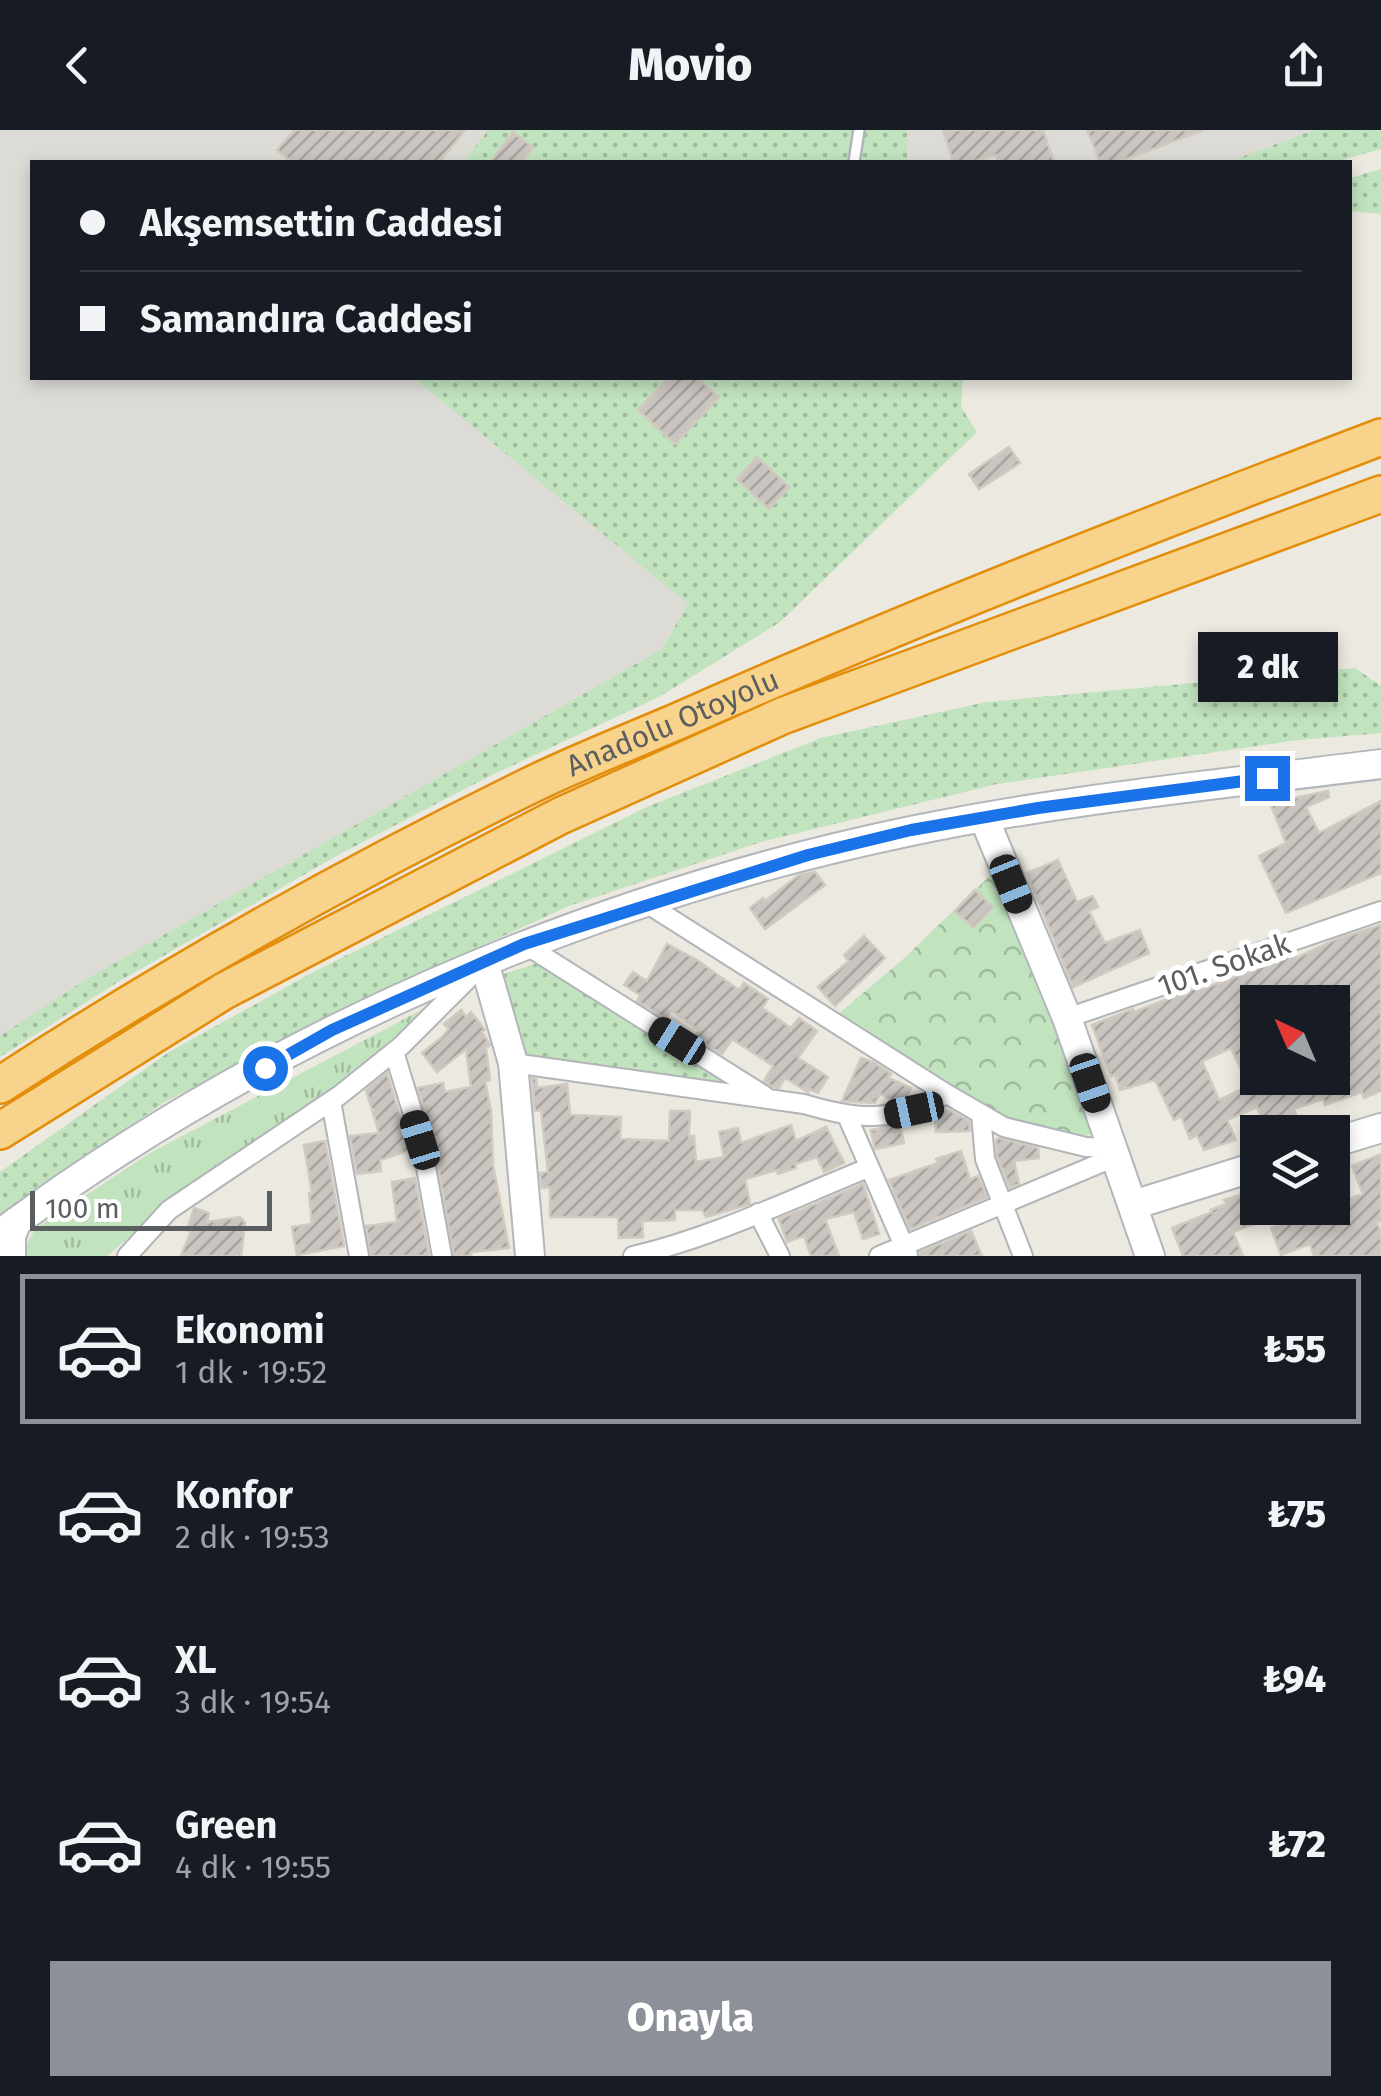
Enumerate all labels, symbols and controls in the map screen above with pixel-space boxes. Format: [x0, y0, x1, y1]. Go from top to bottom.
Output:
icon: back [50, 38, 105, 93]
text: Movio [629, 38, 752, 92]
icon: share [1276, 38, 1331, 93]
text: Akşemsettin Caddesi [140, 200, 503, 246]
text: Samandıra Caddesi [140, 296, 473, 342]
callout: 2 dk [1197, 633, 1337, 703]
text: 2 dk [1237, 648, 1299, 686]
street label: Anadolu Otoyolu [561, 661, 784, 784]
route end [1245, 756, 1290, 801]
car [986, 851, 1036, 917]
street label: 101. Sokak [1153, 925, 1296, 1004]
north arrow [1240, 985, 1350, 1095]
map controls [1240, 985, 1350, 1225]
car [644, 1012, 710, 1070]
route start [243, 1046, 288, 1091]
car [1066, 1050, 1114, 1116]
car [882, 1089, 946, 1131]
car [397, 1107, 443, 1173]
button: layers [1240, 1115, 1350, 1225]
scale bar [30, 1186, 272, 1230]
text: 100 m [45, 1192, 120, 1225]
icon: car [55, 1304, 145, 1394]
text: Ekonomi [175, 1307, 325, 1353]
text: ₺55 [1263, 1326, 1326, 1372]
text: 1 dk · 19:52 [175, 1353, 327, 1391]
icon: car [55, 1469, 145, 1559]
text: Konfor [175, 1472, 293, 1518]
text: ₺75 [1267, 1491, 1326, 1537]
text: 2 dk · 19:53 [175, 1518, 330, 1556]
icon: car [55, 1634, 145, 1724]
text: XL [175, 1637, 217, 1683]
text: ₺94 [1263, 1656, 1326, 1702]
text: 3 dk · 19:54 [175, 1683, 331, 1721]
icon: car [55, 1799, 145, 1889]
text: Green [175, 1802, 278, 1848]
text: ₺72 [1268, 1821, 1326, 1867]
text: 4 dk · 19:55 [175, 1848, 331, 1886]
button: Onayla [50, 1961, 1331, 2076]

